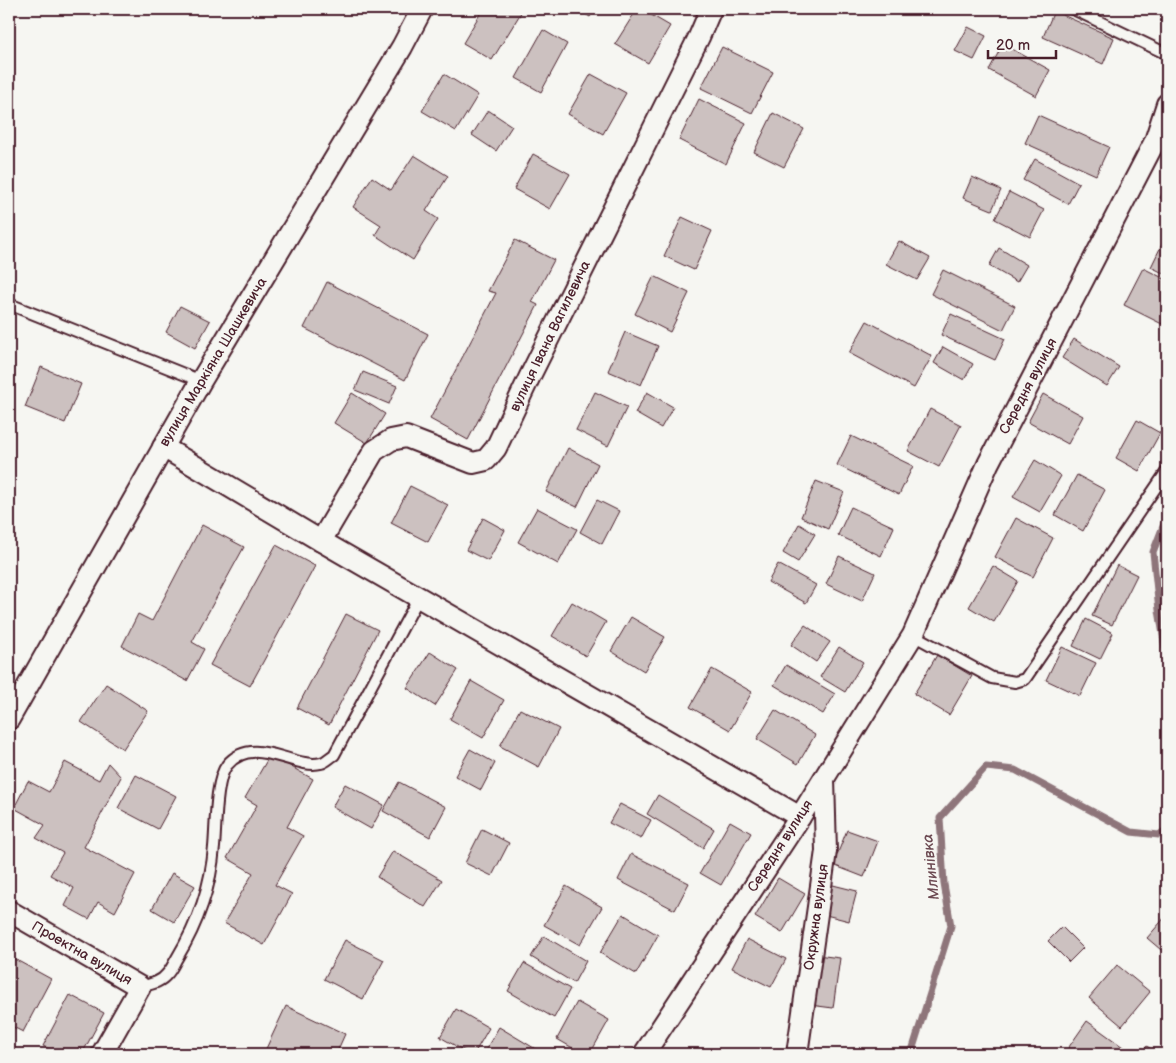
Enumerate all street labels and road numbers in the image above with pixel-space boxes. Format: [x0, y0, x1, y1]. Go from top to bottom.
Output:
street label: вулиця Івана Вагилевича [506, 257, 594, 414]
street label: вулиця Маркіяна Шашкевича [156, 274, 271, 450]
street label: Середня вулиця [995, 335, 1061, 437]
street label: Середня вулиця [744, 797, 816, 895]
street label: Окружна вулиця [800, 863, 832, 971]
street label: Проектна вулиця [29, 917, 135, 989]

